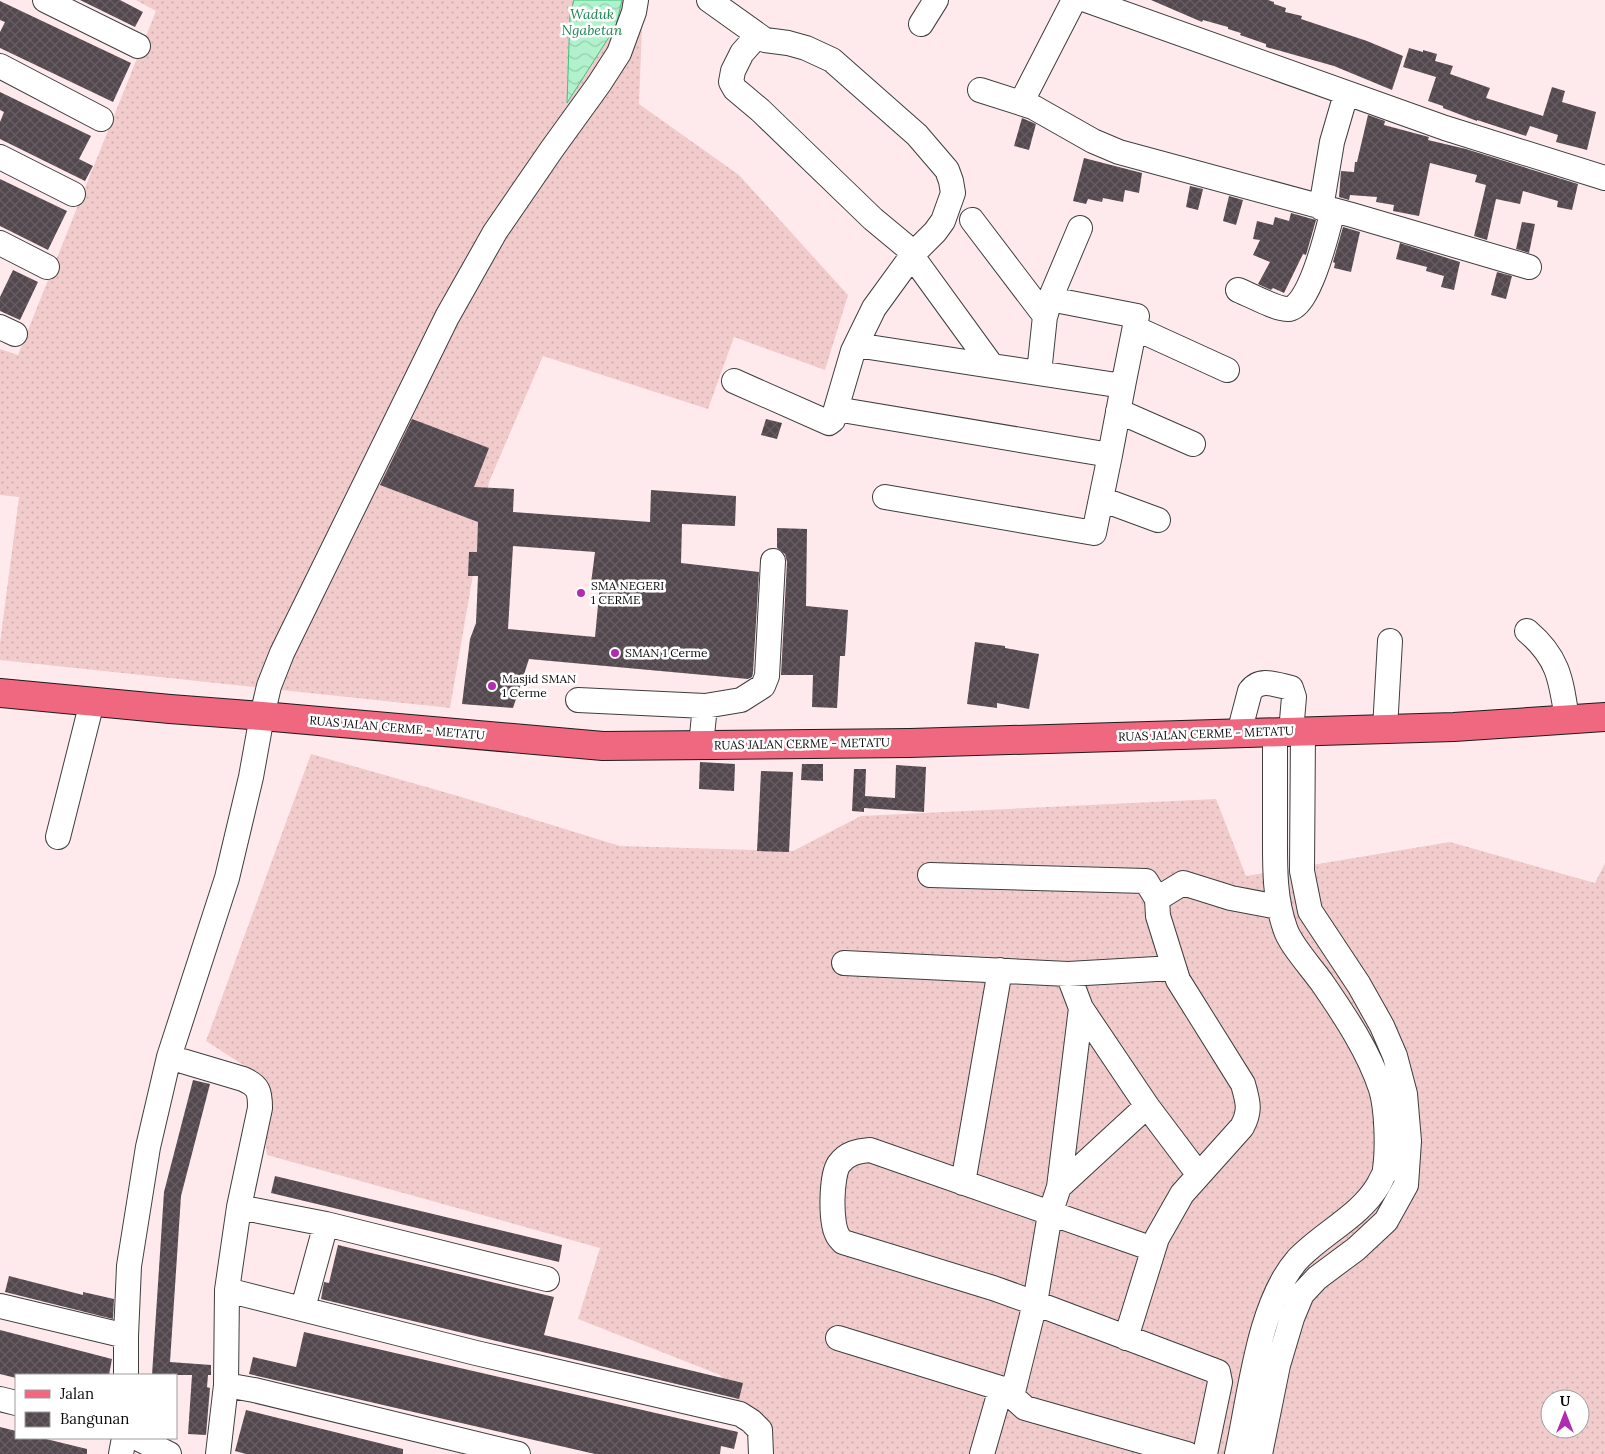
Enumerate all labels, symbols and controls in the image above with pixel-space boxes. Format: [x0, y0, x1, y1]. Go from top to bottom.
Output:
water label: Waduk Ngabetan [562, 5, 623, 39]
place label: SMA NEGERI 1 CERME [591, 578, 664, 607]
marker: SMA NEGERI 1 CERME [575, 587, 587, 599]
place label: SMAN 1 Cerme [625, 645, 708, 660]
marker: SMAN 1 Cerme [609, 647, 621, 659]
place label: Masjid SMAN 1 Cerme [502, 671, 576, 700]
marker: Masjid SMAN 1 Cerme [486, 680, 498, 692]
street label: RUAS JALAN CERME - METATU [309, 712, 485, 743]
street label: RUAS JALAN CERME - METATU [1118, 723, 1294, 744]
street label: RUAS JALAN CERME - METATU [714, 734, 890, 753]
legend [15, 1374, 178, 1439]
text: Jalan [59, 1384, 94, 1403]
north arrow [1540, 1389, 1590, 1439]
text: U [1560, 1392, 1571, 1410]
text: Bangunan [60, 1409, 129, 1428]

